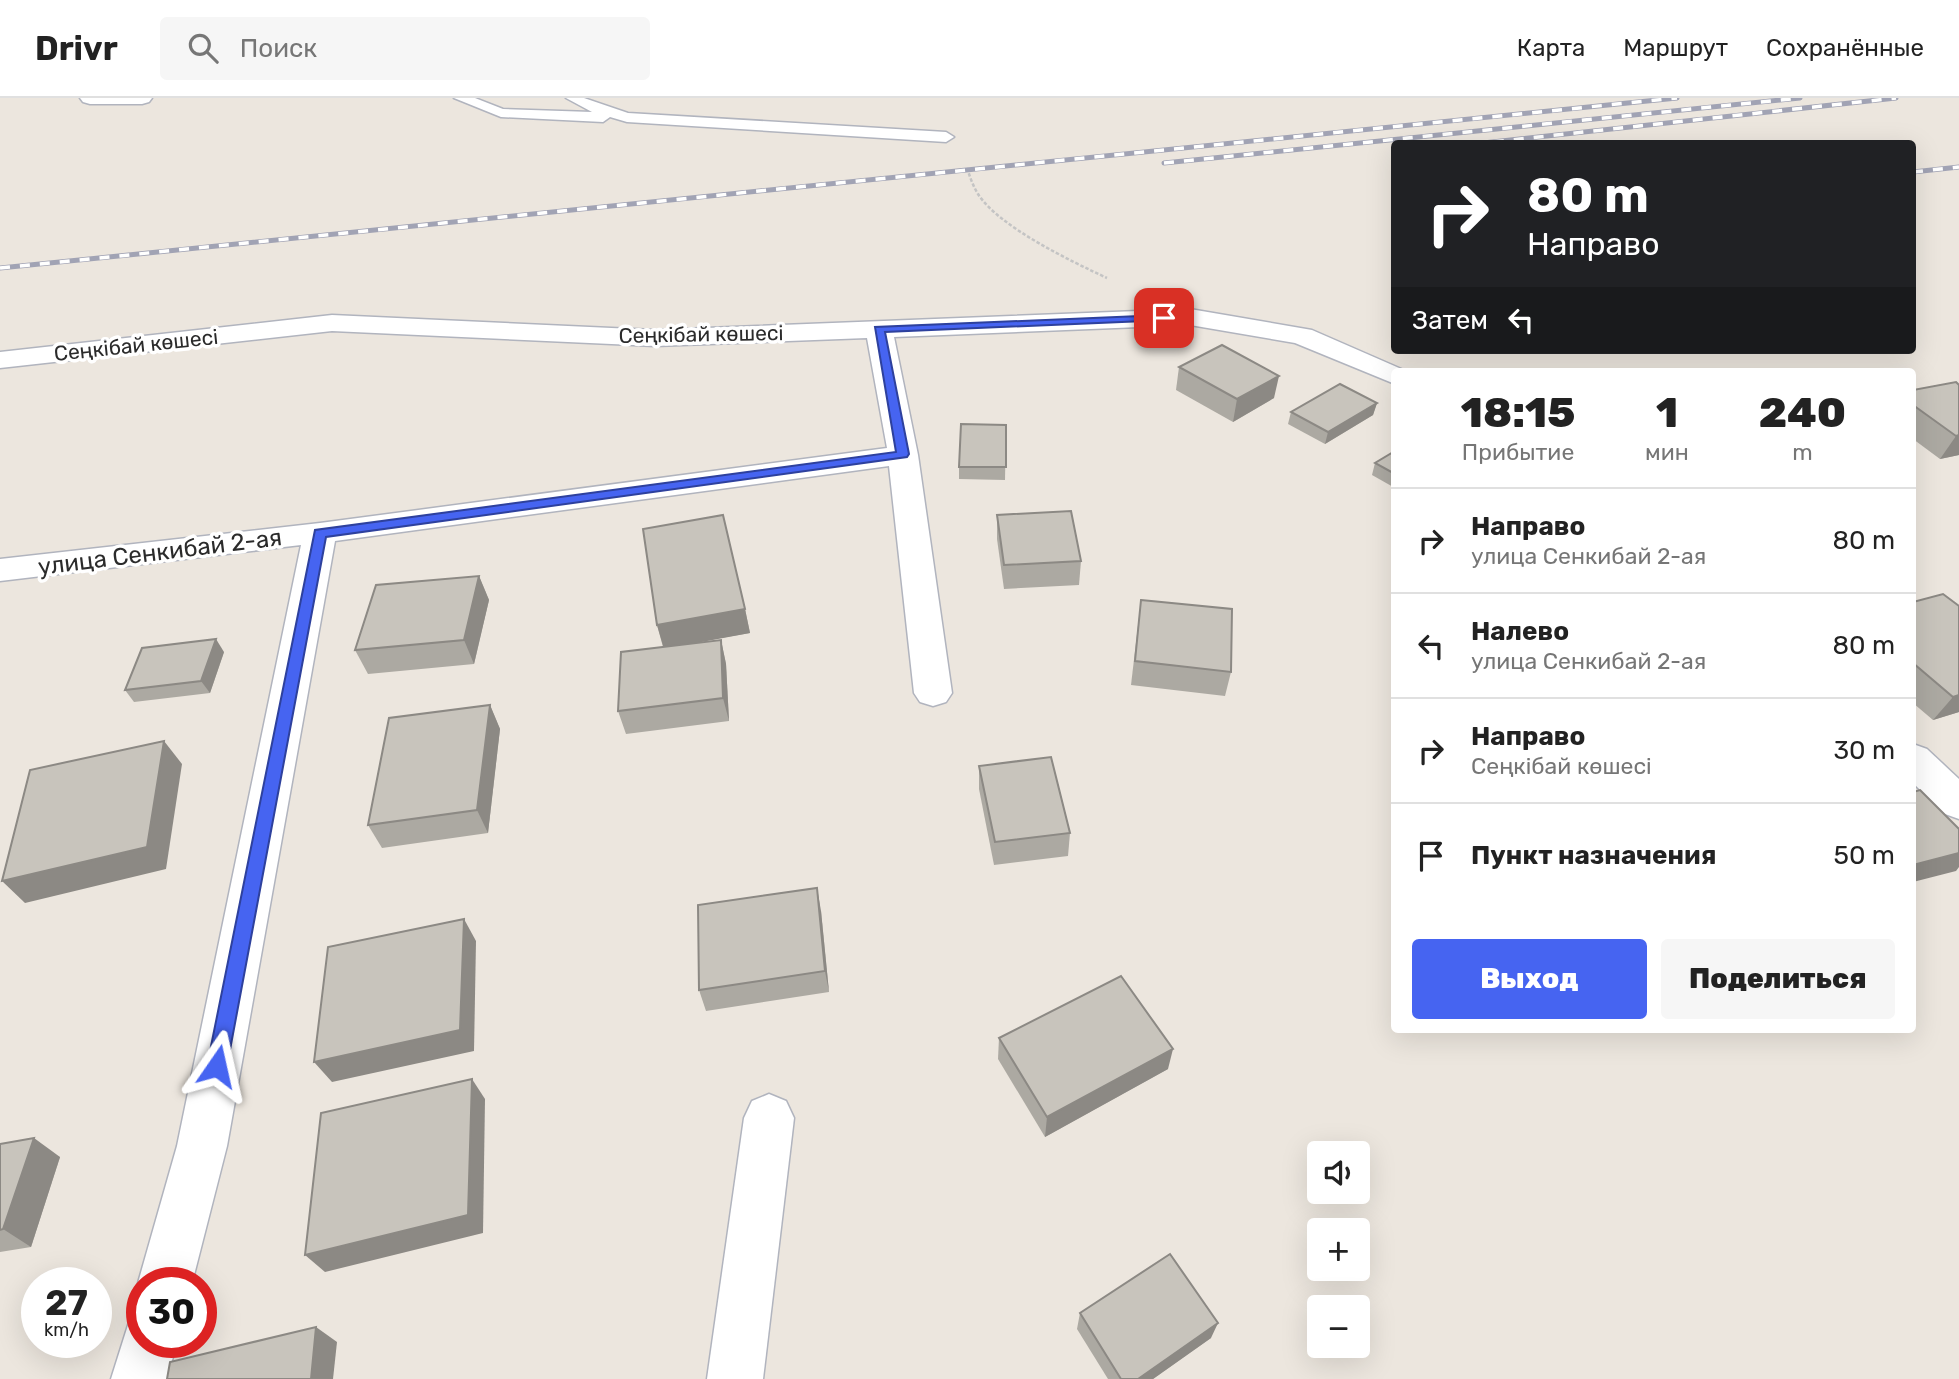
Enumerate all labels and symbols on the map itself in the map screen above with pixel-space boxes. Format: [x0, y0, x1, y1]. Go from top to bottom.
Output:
pin [1134, 288, 1194, 348]
street label: Сеңкібай көшесі [618, 320, 784, 348]
street label: Сеңкібай көшесі [53, 324, 219, 366]
street label: улица Сенкибай 2-ая [36, 523, 284, 581]
position arrow [180, 1029, 254, 1103]
speed limit sign: 30 [126, 1267, 217, 1358]

